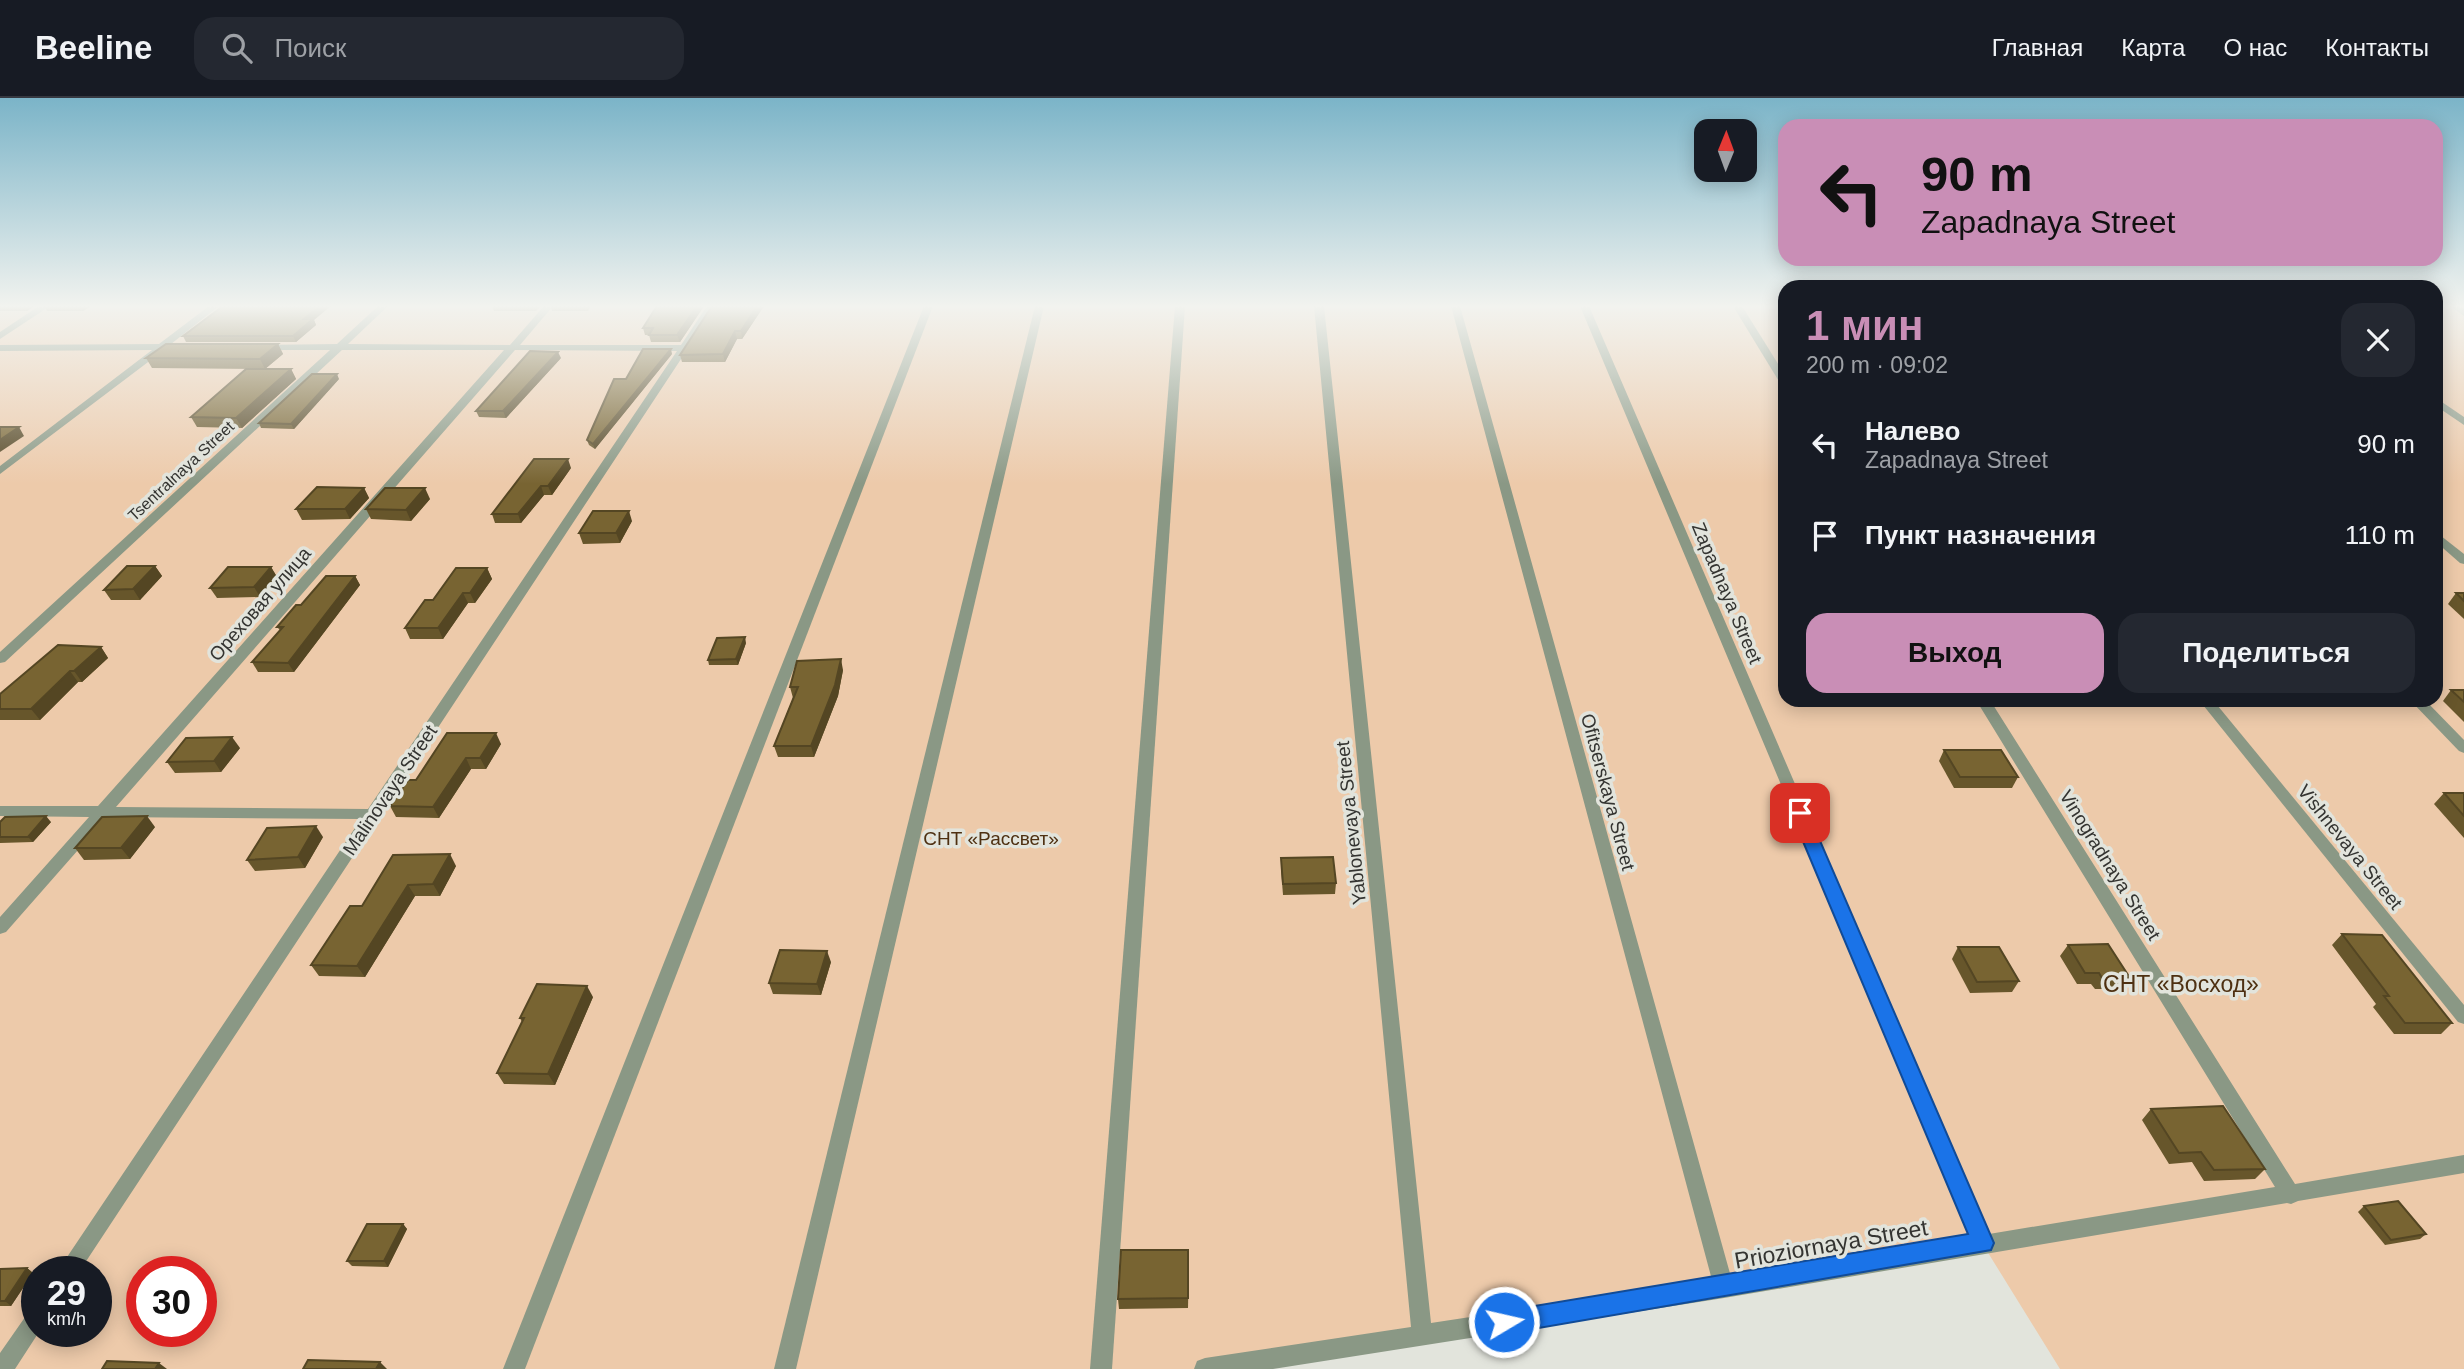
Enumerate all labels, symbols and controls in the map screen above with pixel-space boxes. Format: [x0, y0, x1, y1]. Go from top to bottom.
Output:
search box [194, 17, 684, 80]
text: Beeline [35, 29, 152, 66]
icon: search [218, 29, 256, 67]
text: Поиск [274, 33, 346, 63]
text: Главная [1992, 34, 2083, 61]
text: Карта [2121, 34, 2185, 61]
text: О нас [2223, 34, 2287, 61]
text: Контакты [2325, 34, 2429, 61]
north arrow [1694, 119, 1757, 182]
map controls [1694, 119, 1757, 182]
icon: left [1806, 147, 1897, 238]
text: 90 m [1921, 147, 2033, 201]
text: Zapadnaya Street [1921, 204, 2175, 240]
text: 1 мин [1806, 302, 1923, 349]
button: close [2341, 303, 2415, 377]
text: 200 m · 09:02 [1806, 352, 1948, 378]
text: Налево [1865, 416, 1960, 446]
street label: Tsentralnaya Street [125, 417, 238, 524]
icon: left [1806, 426, 1844, 464]
text: 90 m [2357, 429, 2415, 459]
text: Zapadnaya Street [1865, 447, 2048, 473]
icon: arrive [1806, 517, 1844, 555]
street label: Zapadnaya Street [1688, 519, 1766, 667]
text: Пункт назначения [1865, 520, 2096, 550]
text: 110 m [2345, 520, 2415, 550]
street label: Ореховая улица [205, 543, 315, 665]
button: Выход [1806, 613, 2104, 693]
button: Поделиться [2118, 613, 2415, 693]
street label: Ofitserskaya Street [1577, 711, 1639, 873]
street label: Malinovaya Street [339, 720, 442, 859]
street label: Yablonevaya Street [1332, 739, 1370, 906]
street label: Vishnevaya Street [2293, 781, 2407, 914]
pin [1770, 783, 1830, 843]
street label: Vinogradnaya Street [2055, 786, 2165, 944]
icon: arrive [1781, 794, 1819, 832]
park label: СНТ «Рассвет» [923, 828, 1059, 849]
park label: СНТ «Восход» [2103, 971, 2259, 997]
street label: Prioziornaya Street [1732, 1214, 1930, 1274]
speed limit sign: 30 [126, 1256, 217, 1347]
text: 29 [47, 1273, 86, 1312]
position arrow [1467, 1285, 1541, 1359]
text: km/h [47, 1309, 86, 1329]

